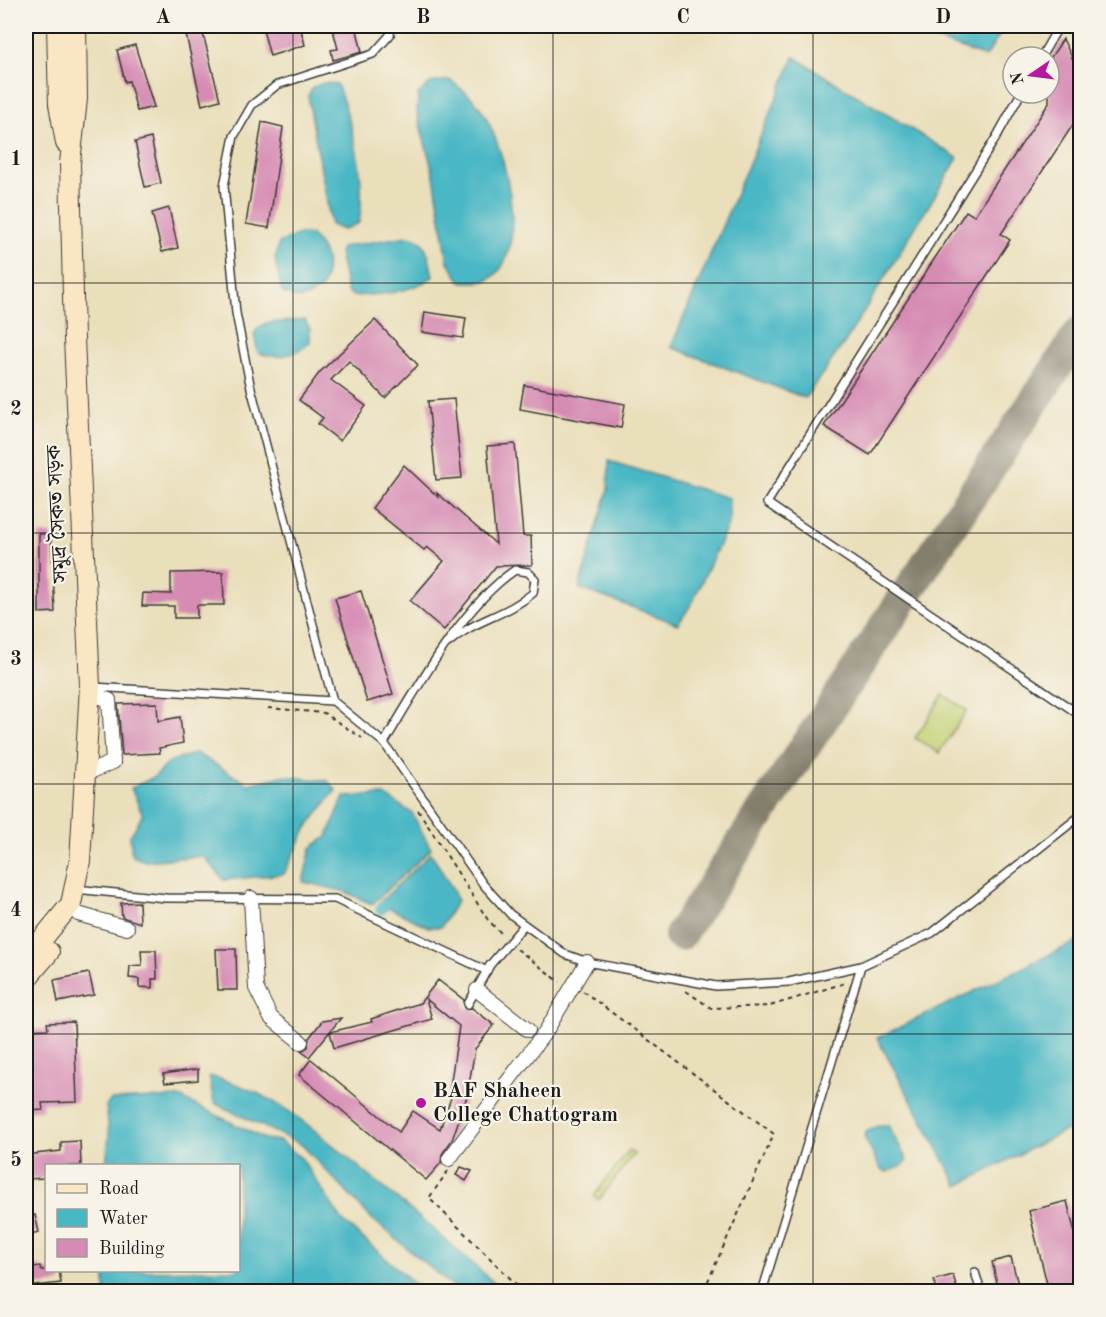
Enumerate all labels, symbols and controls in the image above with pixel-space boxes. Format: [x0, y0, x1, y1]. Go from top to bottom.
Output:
text: A [155, 8, 171, 28]
text: B [416, 8, 430, 28]
text: C [676, 8, 690, 28]
text: D [935, 8, 951, 28]
north arrow [1001, 45, 1061, 105]
text: N [1009, 70, 1028, 86]
text: 1 [10, 150, 22, 170]
text: 2 [10, 400, 22, 420]
street label: সমুদ্র সৈকত সড়ক [40, 443, 74, 585]
text: 3 [10, 650, 22, 670]
text: 4 [10, 901, 22, 921]
place label: BAF Shaheen College Chattogram [433, 1081, 618, 1126]
marker: BAF Shaheen College Chattogram [414, 1096, 428, 1110]
text: 5 [10, 1150, 22, 1171]
legend [45, 1164, 240, 1272]
text: Road [99, 1180, 139, 1198]
text: Water [99, 1210, 148, 1228]
text: Building [99, 1240, 165, 1258]

